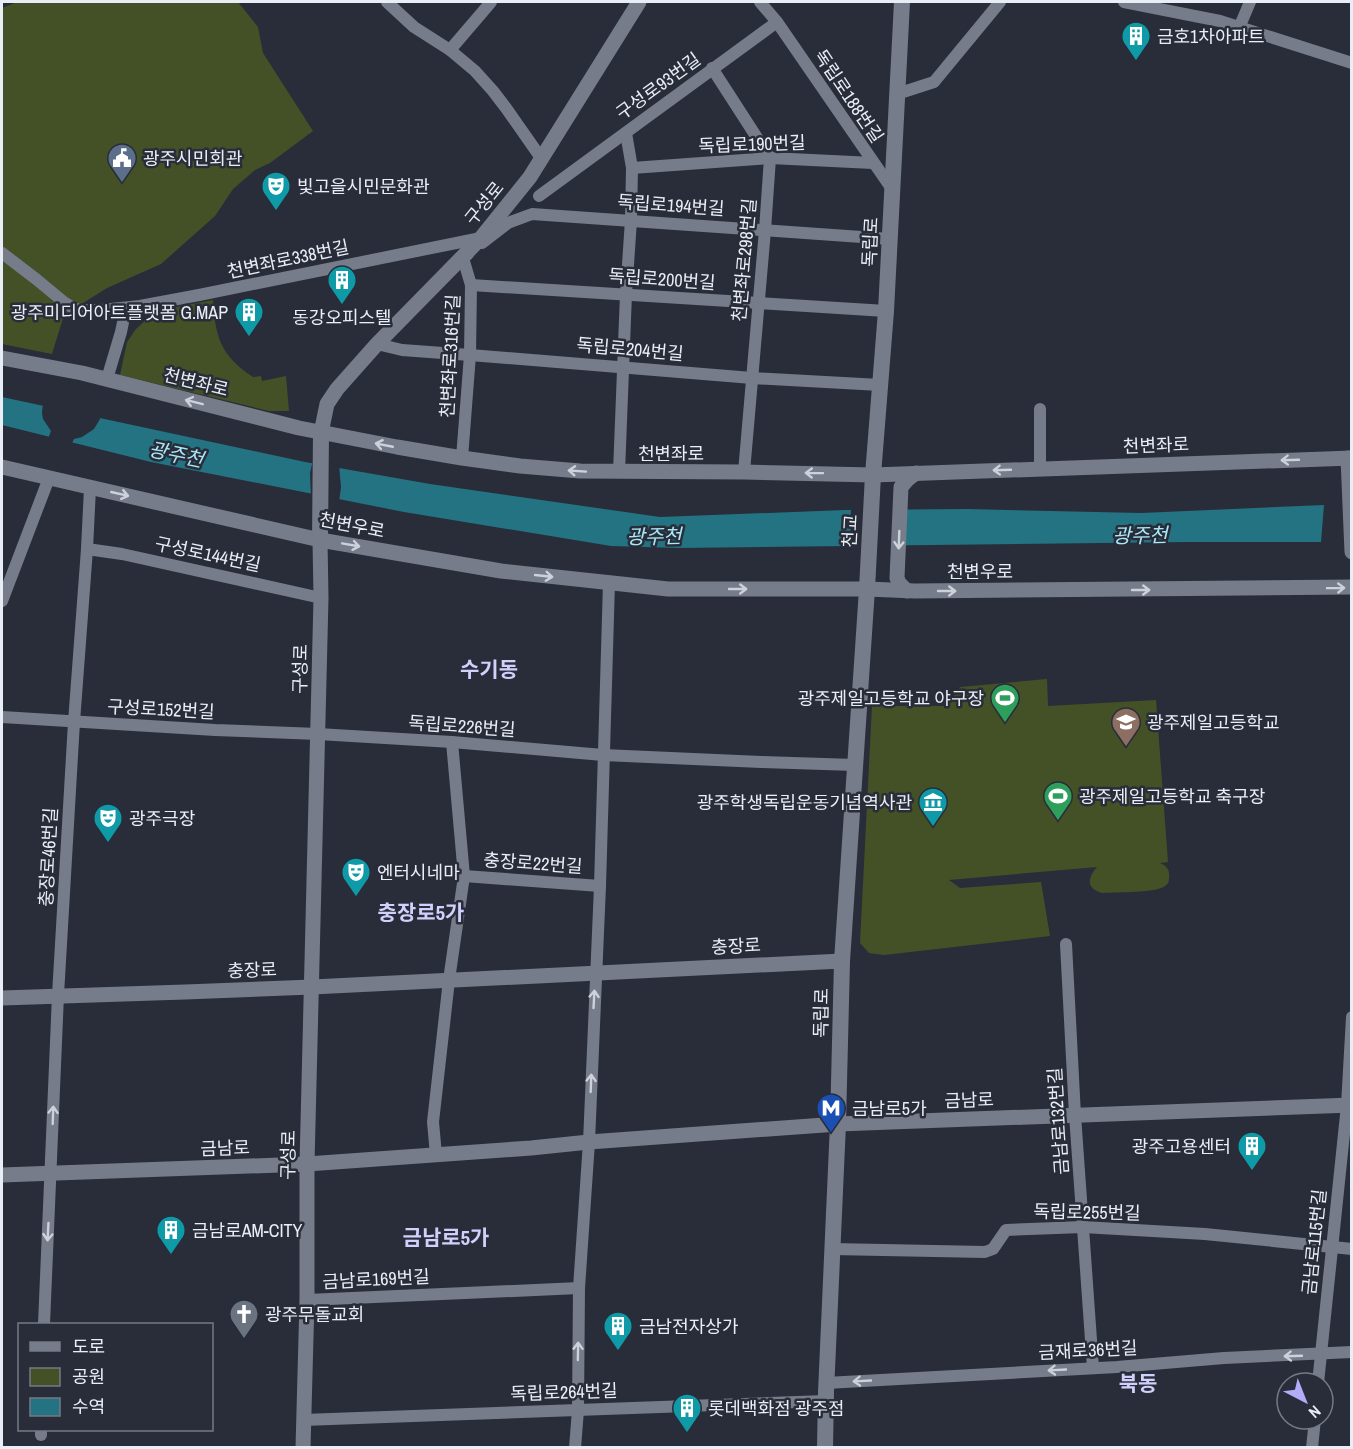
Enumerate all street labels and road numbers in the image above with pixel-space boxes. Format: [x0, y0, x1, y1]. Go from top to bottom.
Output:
street label: 독립로188번길 [809, 44, 889, 148]
street label: 구성로93번길 [611, 47, 705, 125]
street label: 독립로190번길 [698, 130, 806, 158]
street label: 구성로 [459, 176, 509, 230]
street label: 독립로194번길 [617, 189, 725, 221]
street label: 천변좌로298번길 [726, 197, 762, 323]
street label: 독립로 [856, 217, 884, 267]
street label: 천변좌로338번길 [225, 234, 351, 284]
street label: 독립로200번길 [608, 263, 716, 295]
street label: 천변좌로316번길 [434, 293, 466, 419]
street label: 독립로204번길 [575, 332, 685, 366]
street label: 천변좌로 [161, 362, 231, 402]
street label: 천변좌로 [1122, 431, 1190, 459]
street label: 천변좌로 [638, 441, 704, 466]
street label: 천변우로 [317, 506, 387, 544]
street label: 천교 [837, 514, 863, 548]
street label: 구성로144번길 [153, 531, 263, 577]
street label: 천변우로 [947, 559, 1013, 584]
street label: 구성로 [287, 644, 313, 694]
street label: 구성로152번길 [107, 694, 215, 724]
street label: 독립로226번길 [408, 710, 516, 742]
street label: 충장로46번길 [33, 807, 63, 907]
street label: 충장로22번길 [483, 847, 583, 879]
street label: 충장로 [711, 932, 761, 960]
street label: 충장로 [227, 957, 277, 983]
street label: 독립로 [808, 988, 834, 1038]
street label: 금남로132번길 [1042, 1067, 1074, 1175]
street label: 금남로 [944, 1087, 994, 1113]
street label: 구성로 [275, 1130, 301, 1180]
street label: 금남로 [200, 1135, 250, 1161]
street label: 금남로115번길 [1296, 1188, 1332, 1296]
street label: 독립로255번길 [1033, 1199, 1141, 1225]
street label: 금남로169번길 [322, 1264, 430, 1294]
street label: 금재로36번길 [1038, 1335, 1138, 1365]
street label: 독립로264번길 [510, 1378, 618, 1406]

